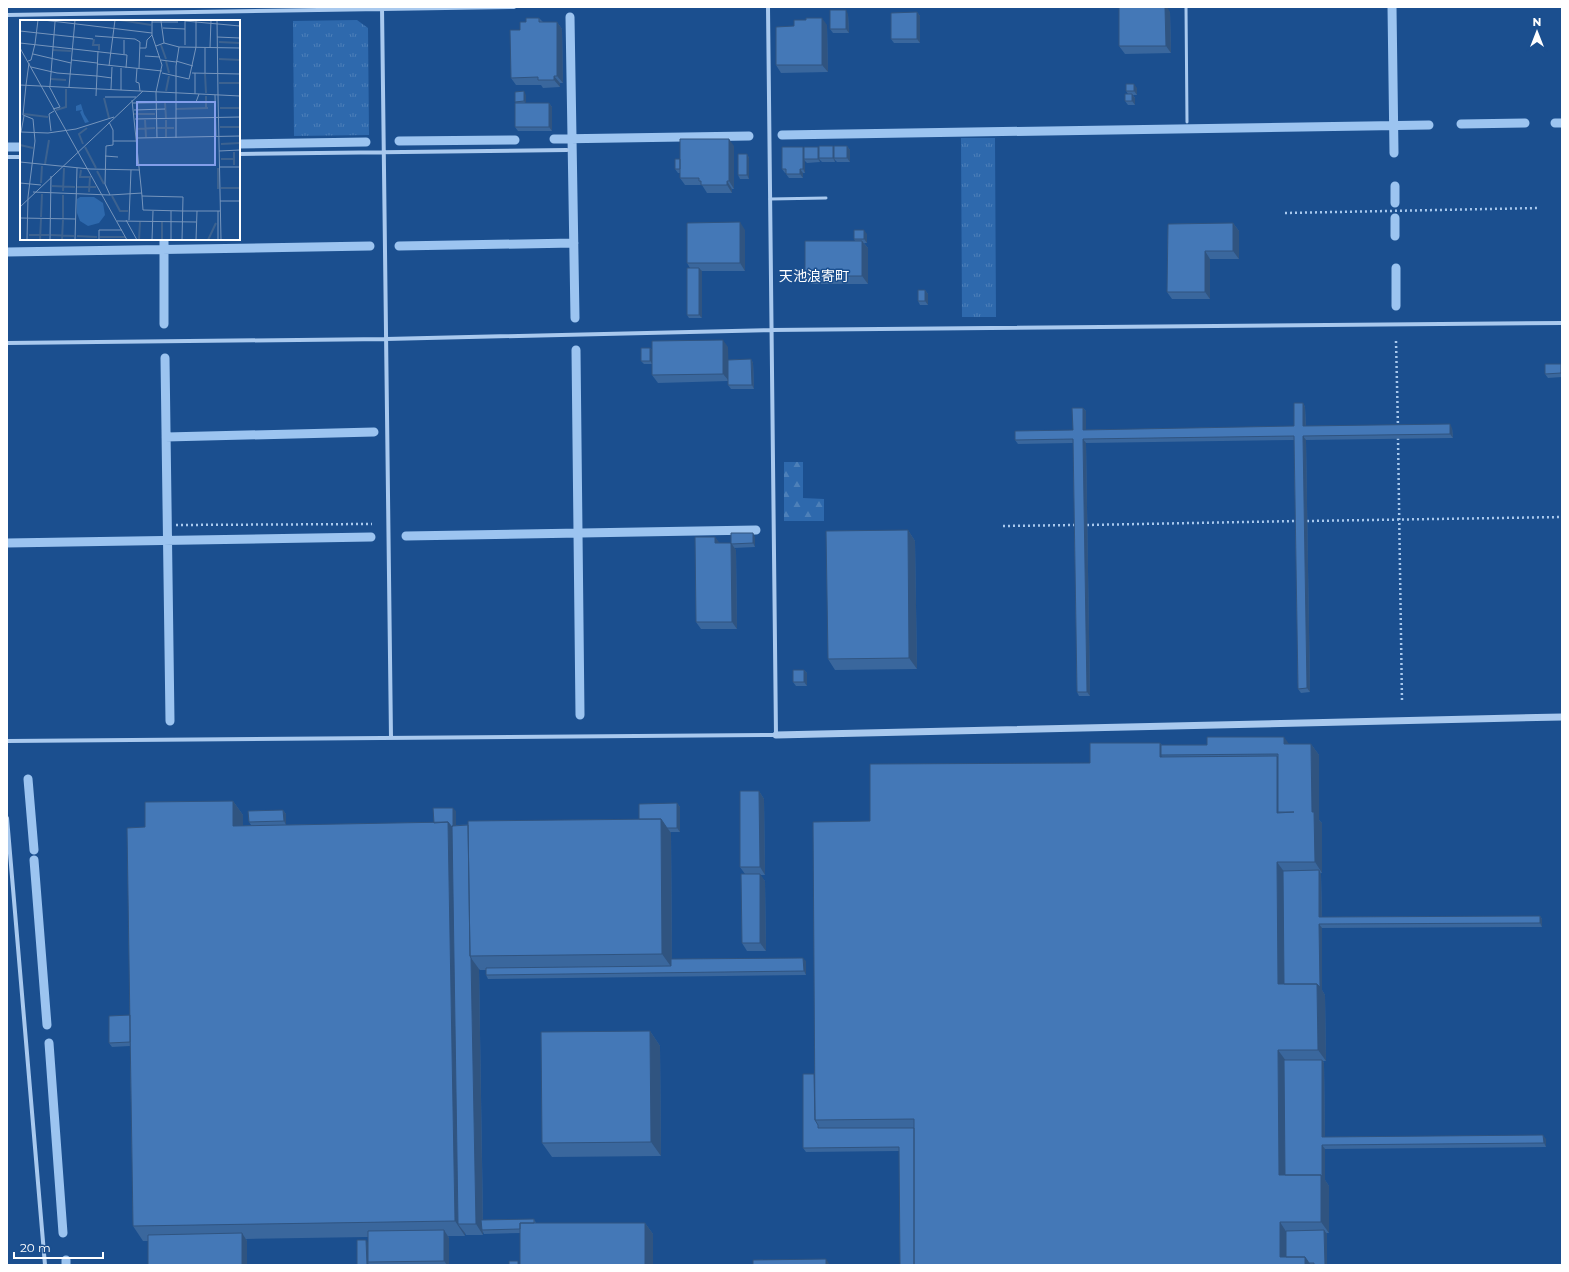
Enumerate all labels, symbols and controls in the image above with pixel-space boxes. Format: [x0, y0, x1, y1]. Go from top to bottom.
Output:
north arrow [1517, 12, 1557, 52]
text: N [1533, 15, 1541, 29]
inset map [20, 20, 240, 240]
district label: 天池浪寄町 [779, 267, 849, 285]
scale bar [14, 1234, 103, 1260]
text: 20 m [20, 1240, 51, 1255]

